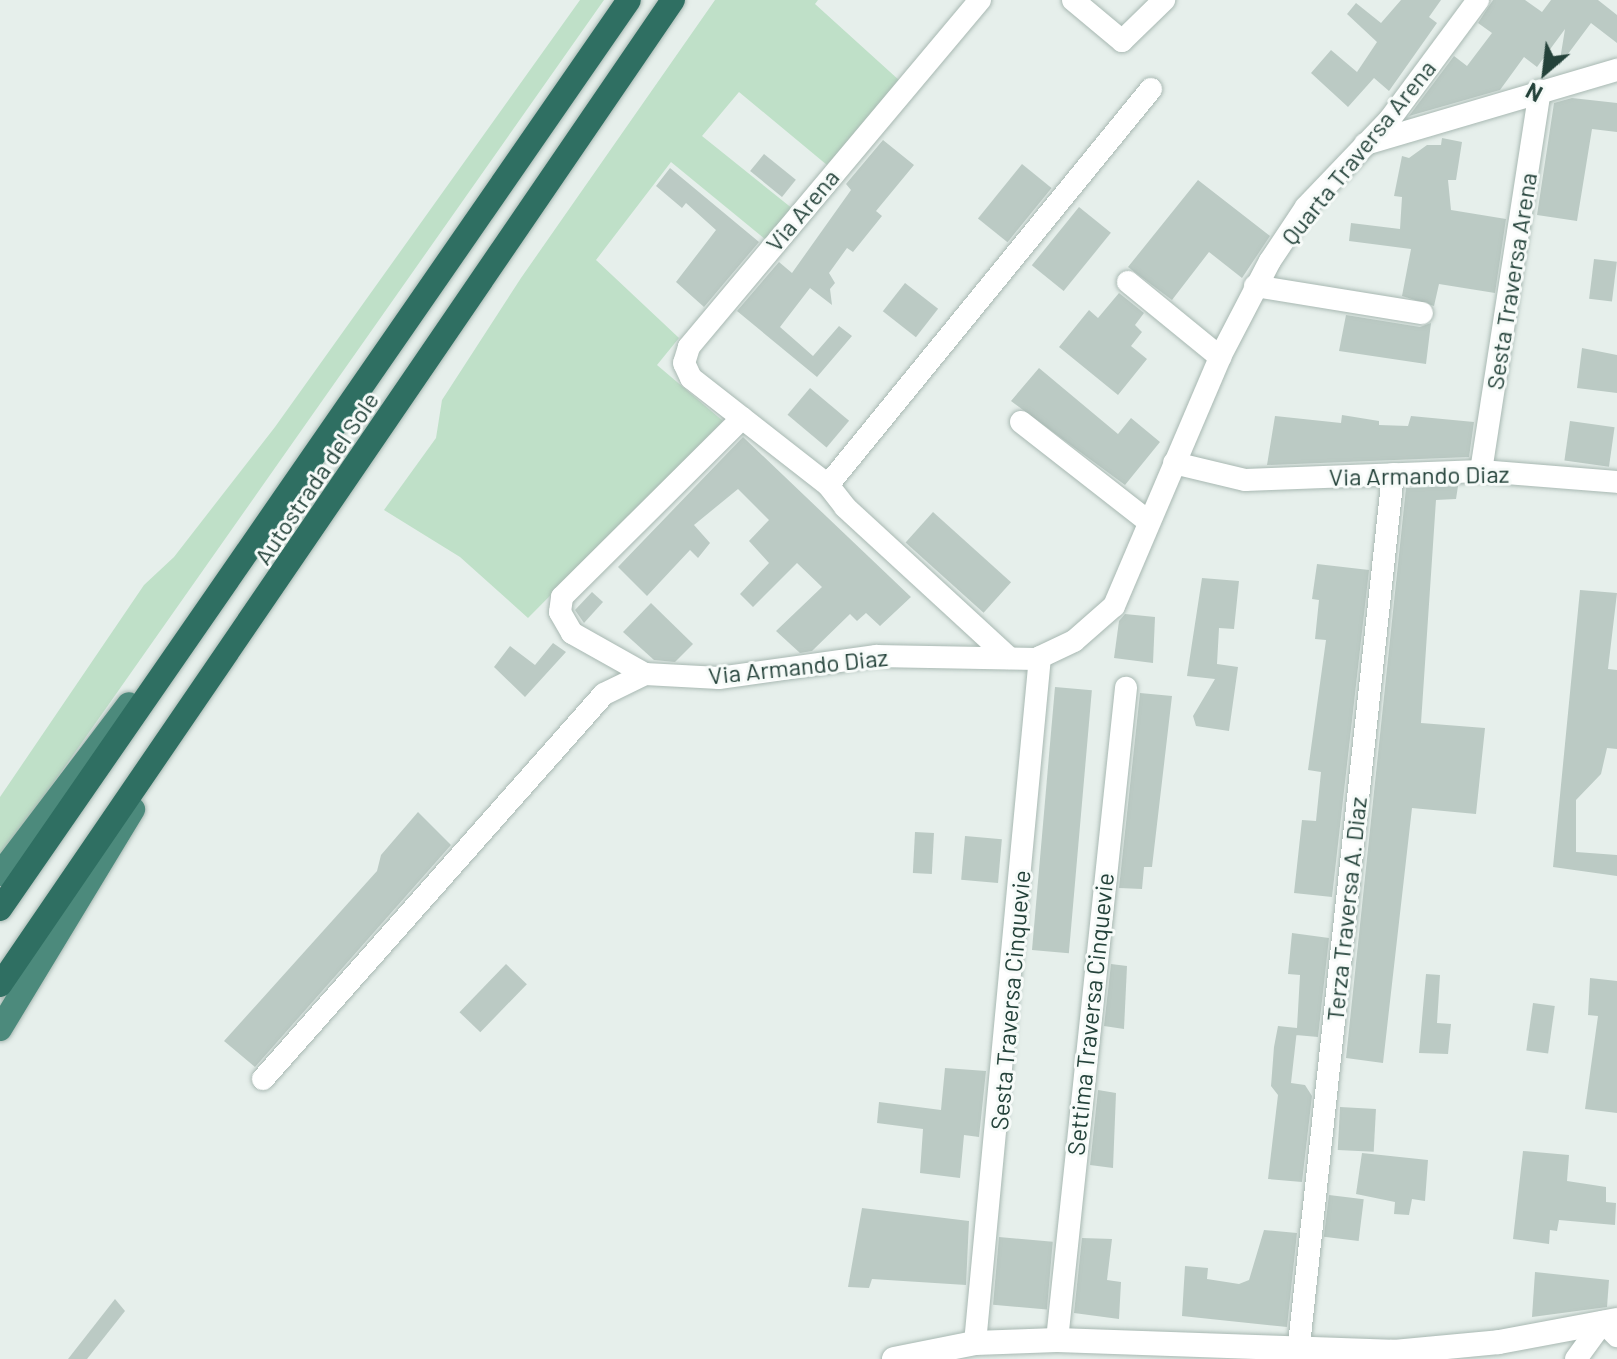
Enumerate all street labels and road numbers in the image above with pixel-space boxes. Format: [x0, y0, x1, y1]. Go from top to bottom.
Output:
street label: Quarta Traversa Arena [1275, 54, 1441, 250]
street label: Via Arena [759, 163, 845, 257]
street label: Sesta Traversa Arena [1480, 170, 1542, 392]
street label: Autostrada del Sole [248, 386, 384, 570]
street label: Via Armando Diaz [1329, 459, 1509, 491]
street label: Via Armando Diaz [707, 642, 889, 690]
street label: Terza Traversa A. Diaz [1320, 795, 1372, 1023]
street label: Sesta Traversa Cinquevie [984, 869, 1036, 1131]
street label: Settima Traversa Cinquevie [1061, 871, 1119, 1157]

